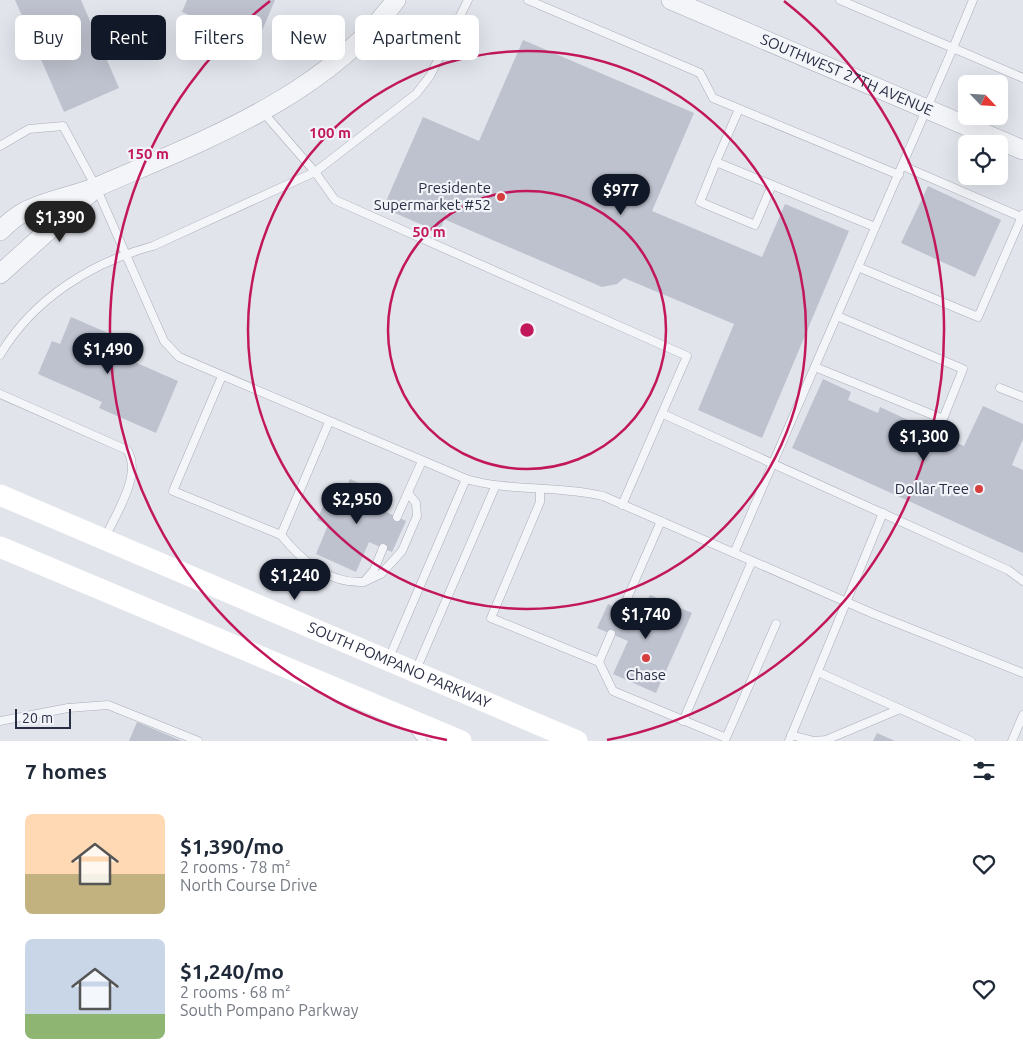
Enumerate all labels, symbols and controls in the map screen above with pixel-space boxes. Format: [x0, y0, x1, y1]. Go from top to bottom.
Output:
chip: Buy [15, 15, 81, 60]
chip: Rent [91, 15, 166, 60]
chip: Filters [176, 15, 262, 60]
chip: New [272, 15, 345, 60]
chip: Apartment [355, 15, 479, 60]
street label: SOUTHWEST 27TH AVENUE [758, 30, 936, 119]
north arrow [958, 75, 1008, 125]
map controls [958, 75, 1008, 185]
text: 100 m [309, 124, 351, 141]
button: locate [958, 135, 1008, 185]
text: 150 m [127, 145, 169, 162]
pin: $977 [591, 174, 651, 216]
place label: Presidente Supermarket #52 [374, 179, 491, 213]
text: $977 [603, 181, 639, 199]
marker: Presidente Supermarket #52 [495, 191, 507, 203]
pin: $1,390 [19, 200, 101, 243]
text: $1,390 [35, 208, 85, 226]
text: 50 m [412, 223, 446, 240]
centre of rings [518, 321, 536, 339]
pin: $1,490 [67, 332, 149, 375]
text: $1,490 [83, 340, 133, 358]
pin: $1,300 [883, 420, 965, 462]
text: $1,300 [899, 427, 949, 445]
place label: Dollar Tree [895, 480, 969, 497]
pin: $2,950 [316, 482, 398, 525]
marker: Dollar Tree [973, 483, 985, 495]
text: $2,950 [332, 490, 382, 508]
pin: $1,240 [254, 558, 336, 601]
text: $1,240 [270, 566, 320, 584]
pin: $1,740 [605, 598, 687, 640]
text: $1,740 [621, 605, 671, 623]
street label: SOUTH POMPANO PARKWAY [305, 618, 494, 711]
marker: Chase [640, 652, 652, 664]
place label: Chase [626, 666, 666, 683]
scale bar [15, 706, 71, 729]
text: 20 m [22, 710, 53, 726]
icon: filters [970, 757, 998, 785]
text: 7 homes [25, 759, 107, 783]
icon: home [65, 834, 125, 894]
text: $1,390/mo [180, 834, 284, 858]
icon: heart [970, 850, 998, 878]
text: 2 rooms · 78 m² [180, 858, 291, 876]
text: North Course Drive [180, 876, 318, 894]
icon: home [65, 959, 125, 1019]
text: $1,240/mo [180, 959, 284, 983]
icon: heart [970, 975, 998, 1003]
text: 2 rooms · 68 m² [180, 983, 291, 1001]
text: South Pompano Parkway [180, 1001, 358, 1019]

